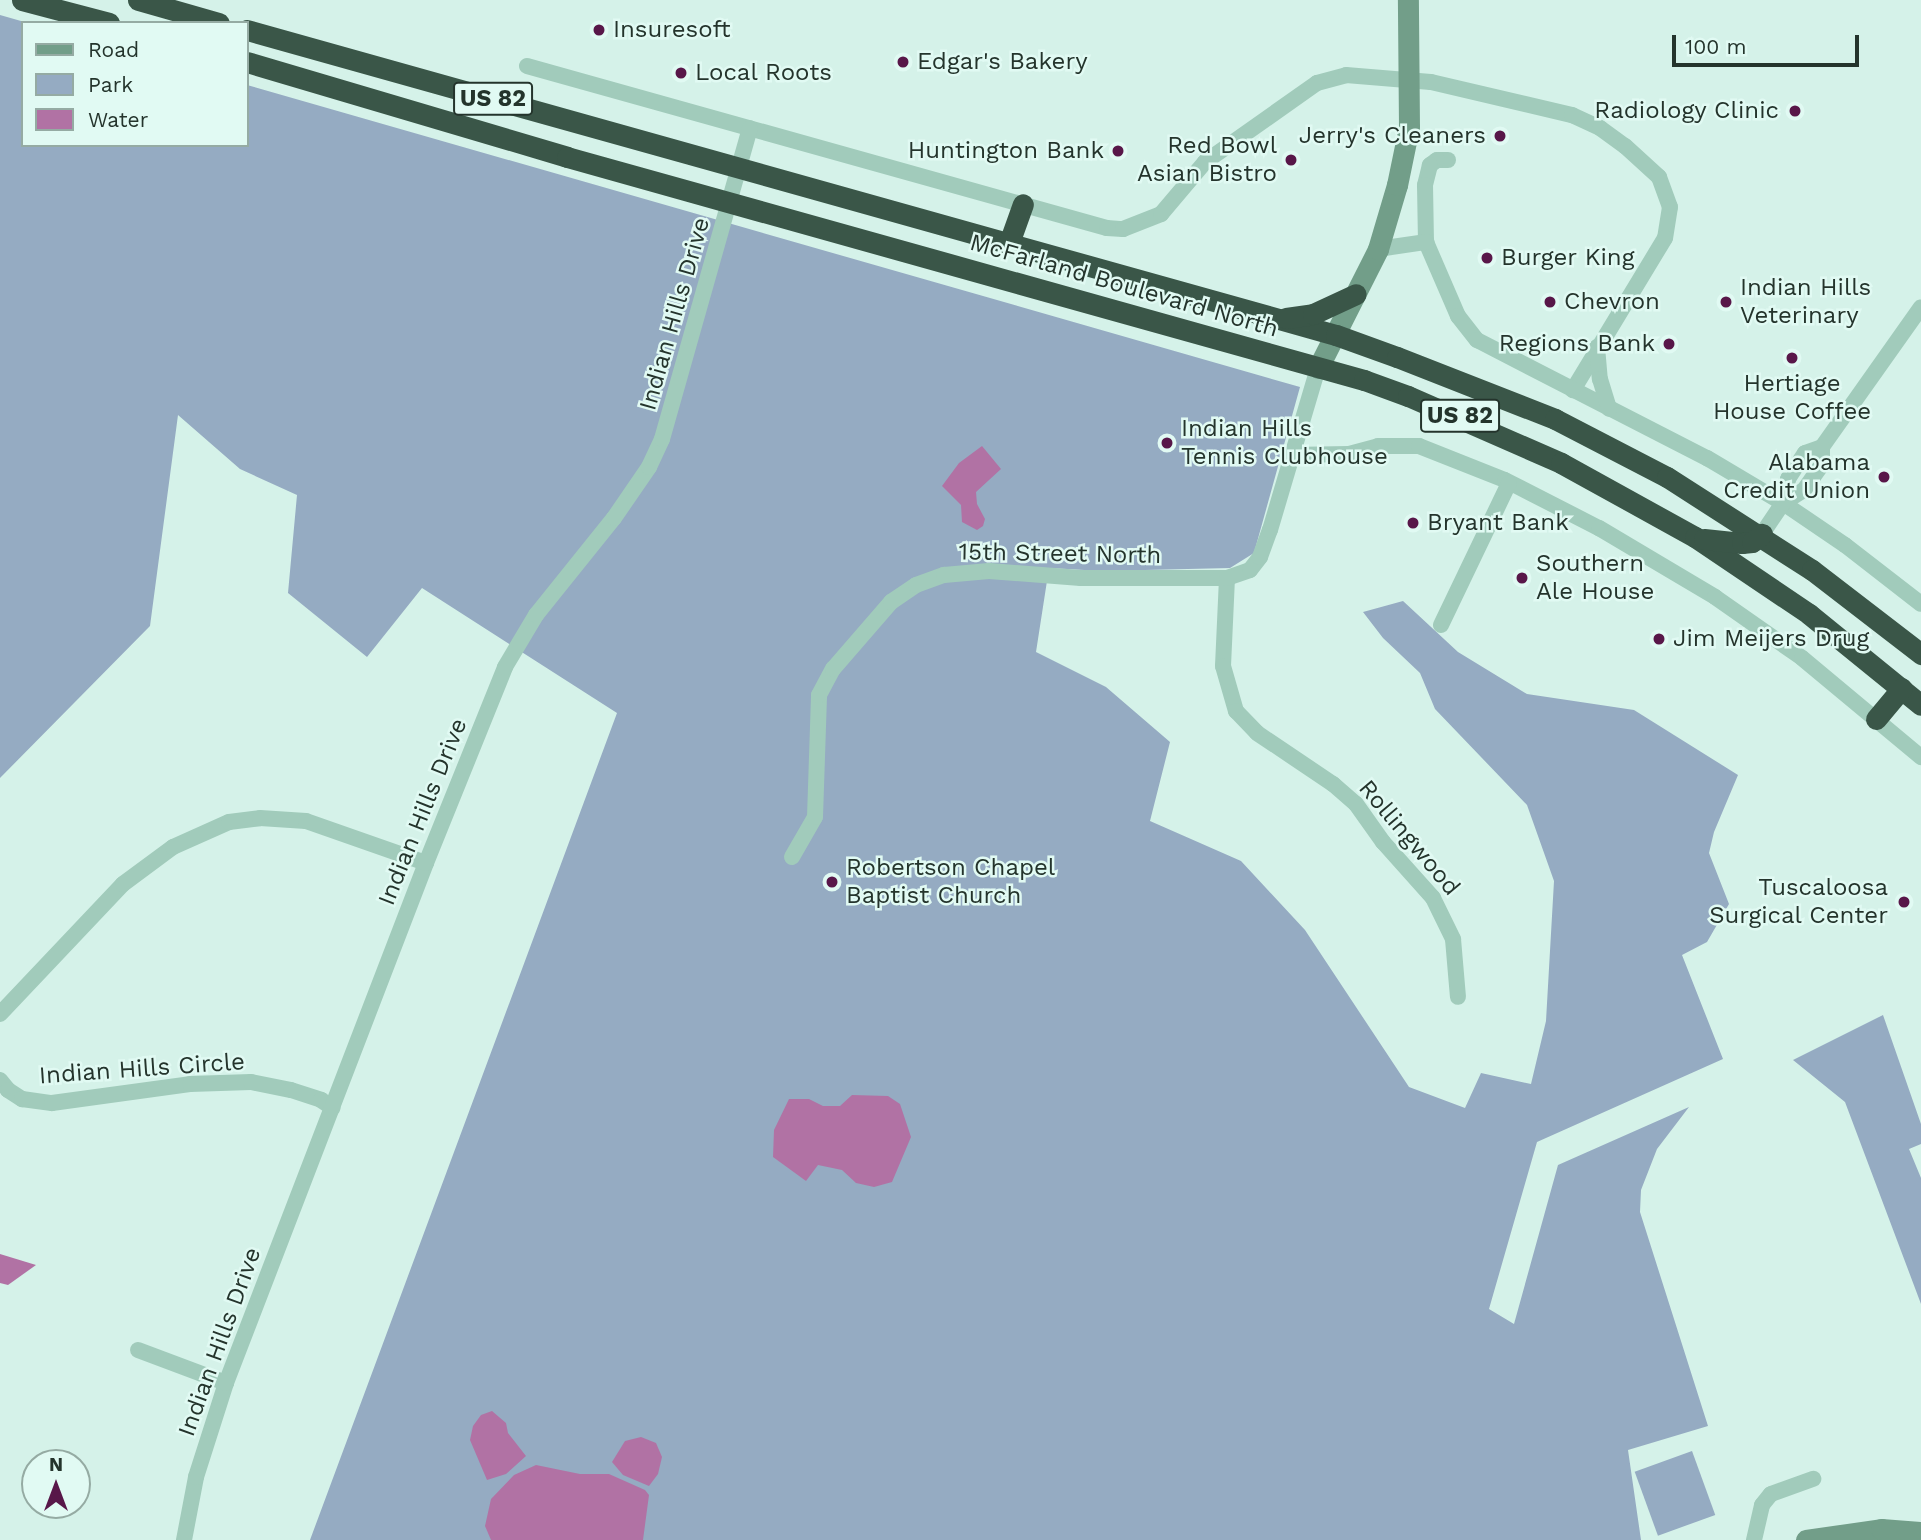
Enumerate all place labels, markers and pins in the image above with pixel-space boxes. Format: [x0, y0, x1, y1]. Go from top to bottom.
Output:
place label: Insuresoft [613, 16, 731, 44]
marker: Insuresoft [591, 22, 607, 38]
place label: Edgar's Bakery [917, 48, 1088, 76]
marker: Edgar's Bakery [895, 54, 911, 70]
place label: Local Roots [695, 59, 833, 87]
marker: Local Roots [673, 65, 689, 81]
place label: Radiology Clinic [1594, 97, 1779, 125]
marker: Radiology Clinic [1785, 101, 1805, 121]
place label: Jerry's Cleaners [1299, 122, 1486, 150]
marker: Jerry's Cleaners [1492, 128, 1508, 144]
place label: Red Bowl Asian Bistro [1137, 132, 1277, 188]
place label: Huntington Bank [908, 137, 1104, 165]
marker: Huntington Bank [1110, 143, 1126, 159]
marker: Red Bowl Asian Bistro [1283, 152, 1299, 168]
place label: Burger King [1501, 244, 1635, 272]
marker: Burger King [1479, 250, 1495, 266]
place label: Indian Hills Veterinary [1740, 274, 1871, 330]
place label: Chevron [1564, 288, 1660, 316]
marker: Chevron [1542, 294, 1558, 310]
marker: Indian Hills Veterinary [1718, 294, 1734, 310]
place label: Regions Bank [1499, 330, 1655, 358]
marker: Regions Bank [1661, 336, 1677, 352]
marker: Hertiage House Coffee [1784, 350, 1800, 366]
place label: Hertiage House Coffee [1713, 370, 1871, 426]
place label: Indian Hills Tennis Clubhouse [1181, 415, 1388, 471]
marker: Indian Hills Tennis Clubhouse [1159, 435, 1175, 451]
place label: Alabama Credit Union [1723, 449, 1870, 505]
marker: Alabama Credit Union [1876, 469, 1892, 485]
place label: Bryant Bank [1427, 509, 1569, 537]
marker: Bryant Bank [1405, 515, 1421, 531]
place label: Southern Ale House [1536, 550, 1654, 606]
marker: Southern Ale House [1514, 570, 1530, 586]
place label: Jim Meijers Drug [1673, 625, 1869, 653]
marker: Jim Meijers Drug [1651, 631, 1667, 647]
place label: Robertson Chapel Baptist Church [846, 854, 1055, 910]
marker: Robertson Chapel Baptist Church [824, 874, 840, 890]
place label: Tuscaloosa Surgical Center [1708, 874, 1888, 930]
marker: Tuscaloosa Surgical Center [1894, 892, 1914, 912]

